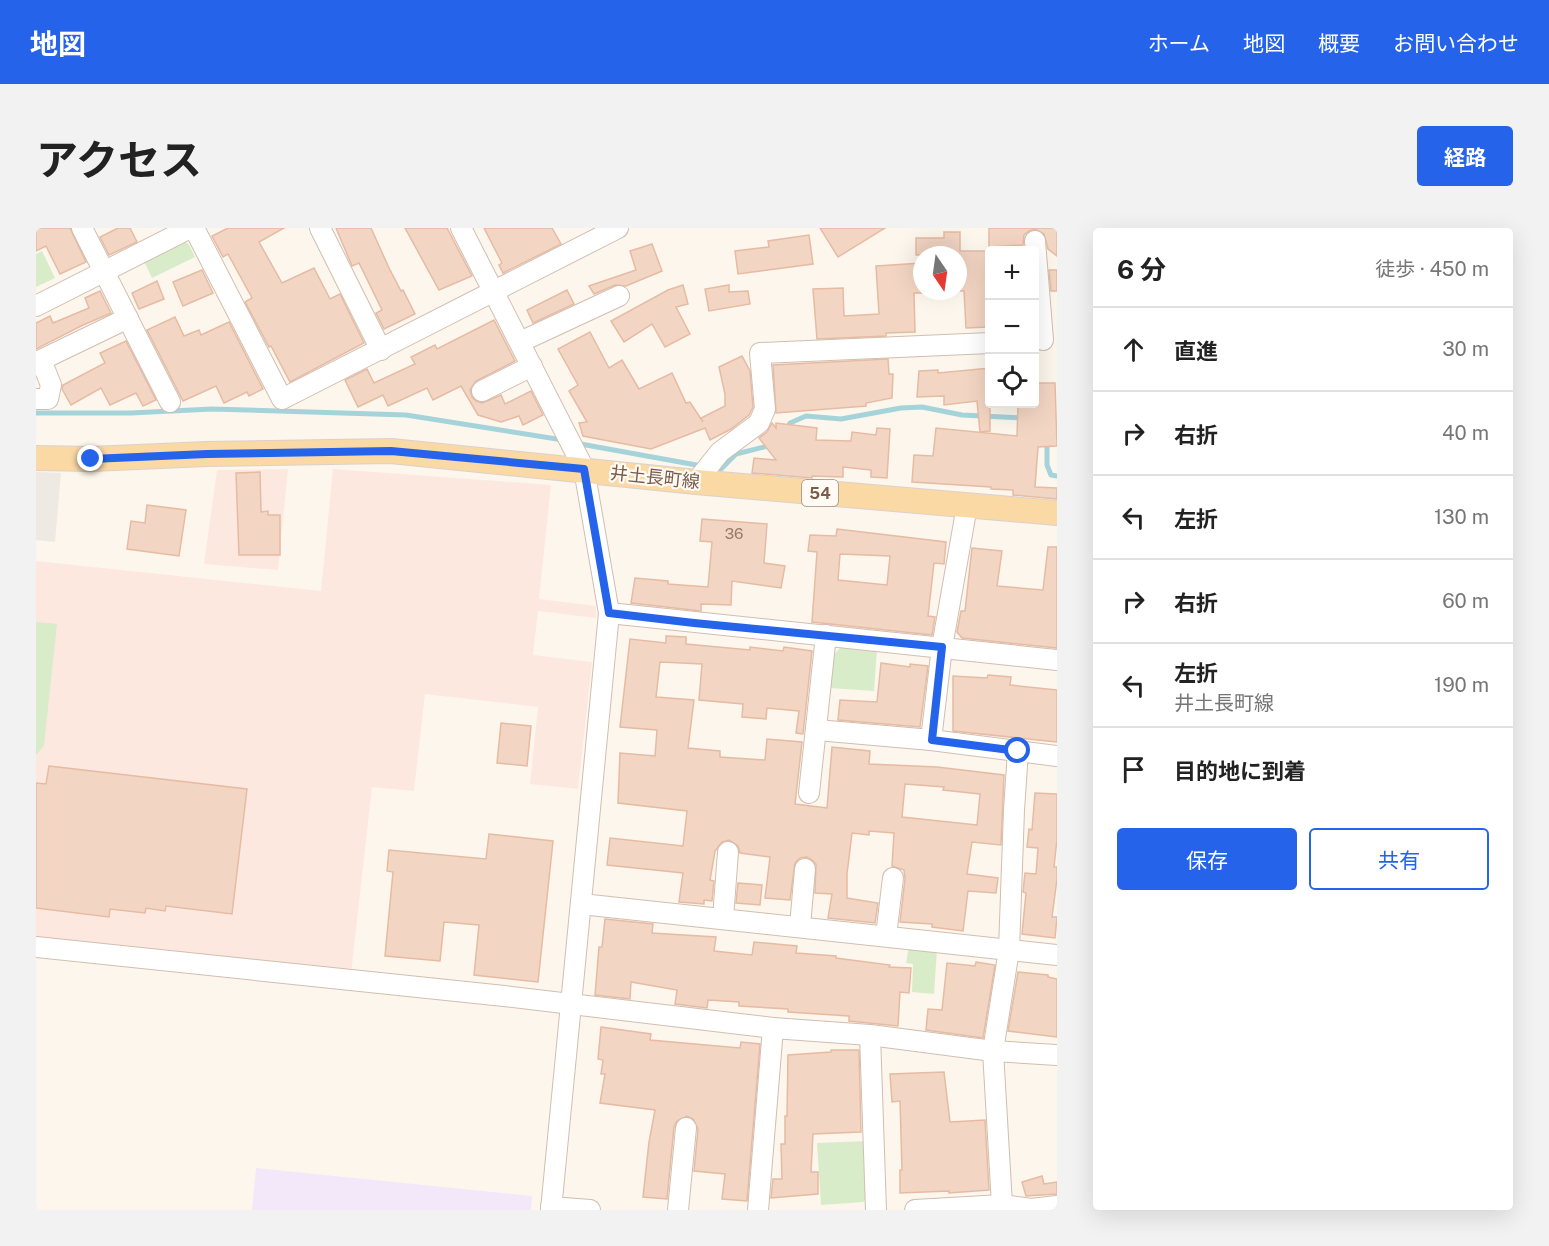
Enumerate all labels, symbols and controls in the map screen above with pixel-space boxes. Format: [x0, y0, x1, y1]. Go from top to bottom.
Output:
text: 地図 [30, 27, 86, 60]
text: ホーム [1148, 31, 1210, 56]
text: 地図 [1243, 31, 1285, 56]
text: 概要 [1318, 31, 1360, 56]
text: お問い合わせ [1393, 31, 1519, 56]
button: 経路 [1417, 126, 1513, 186]
text: アクセス [36, 135, 202, 184]
north arrow [913, 246, 967, 300]
map controls [985, 246, 1039, 408]
button: + [985, 246, 1039, 300]
text: 6 分 [1117, 254, 1166, 285]
text: 徒歩 · 450 m [1375, 257, 1489, 281]
button: − [985, 300, 1039, 354]
icon: ahead [1117, 333, 1150, 366]
text: 30 m [1442, 337, 1489, 361]
text: 直進 [1174, 338, 1218, 364]
button: locate [985, 354, 1039, 408]
icon: right [1117, 417, 1150, 450]
text: 40 m [1442, 421, 1489, 445]
text: 右折 [1174, 422, 1218, 448]
route end [77, 445, 103, 471]
street label: 井土長町線 [609, 462, 701, 492]
road number: 54 [802, 480, 838, 506]
icon: left [1117, 501, 1150, 534]
text: 130 m [1434, 505, 1489, 529]
text: 左折 [1174, 506, 1218, 532]
house number: 36 [725, 525, 743, 542]
icon: right [1117, 585, 1150, 618]
text: 60 m [1442, 589, 1489, 613]
text: 右折 [1174, 590, 1218, 616]
text: 左折 [1174, 660, 1218, 686]
icon: left [1117, 669, 1150, 702]
text: 190 m [1434, 673, 1489, 697]
text: 井土長町線 [1174, 691, 1274, 715]
route start [1004, 737, 1030, 763]
icon: arrive [1117, 753, 1150, 786]
text: 目的地に到着 [1174, 758, 1306, 784]
button: 保存 [1117, 828, 1297, 890]
button: 共有 [1309, 828, 1489, 890]

